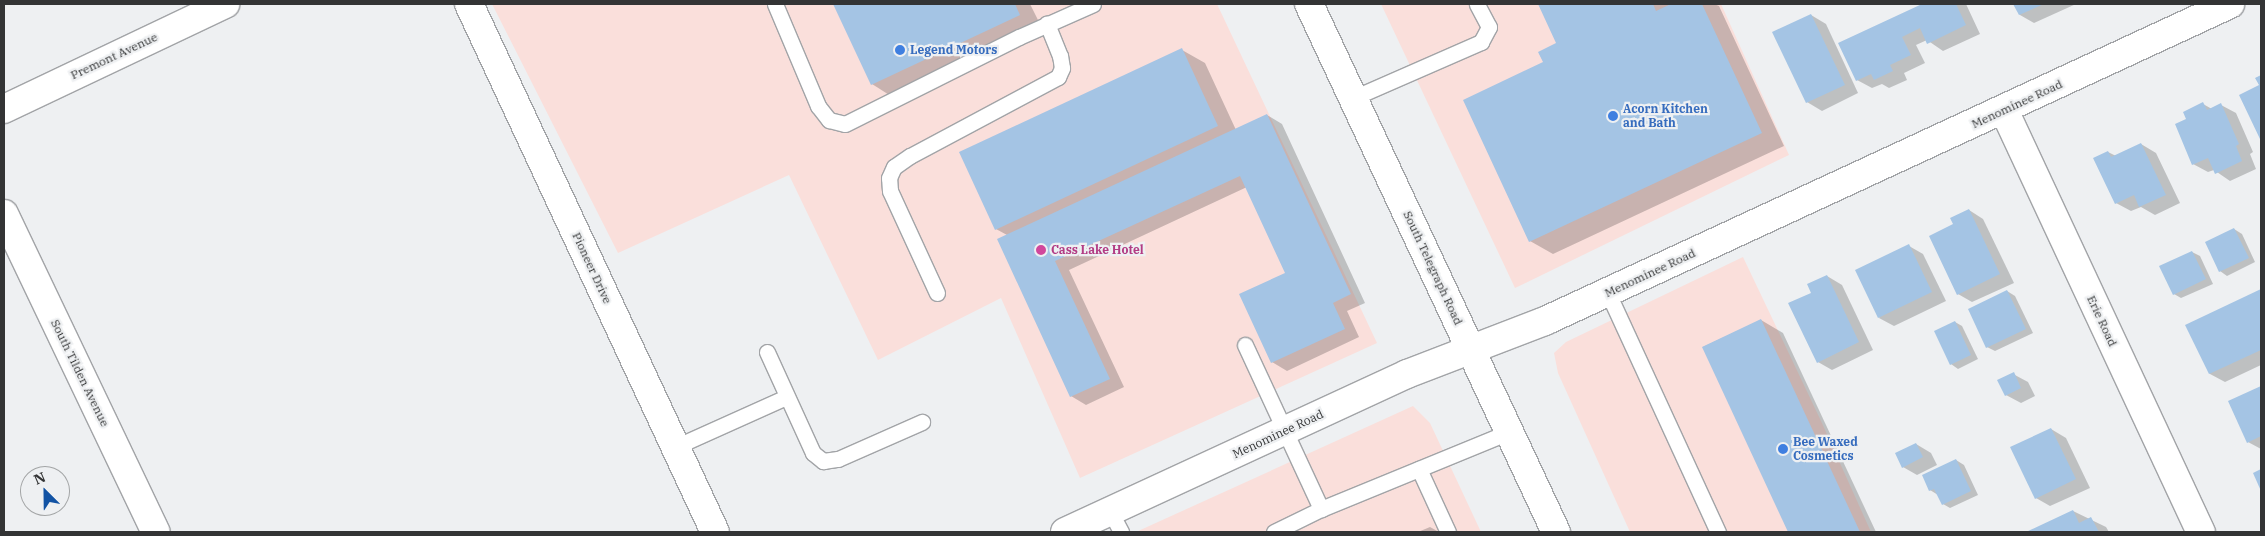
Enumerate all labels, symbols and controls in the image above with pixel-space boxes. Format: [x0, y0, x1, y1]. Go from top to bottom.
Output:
street label: Premont Avenue [68, 30, 160, 82]
place label: Legend Motors [910, 43, 997, 57]
marker: Legend Motors [894, 44, 906, 56]
street label: Menominee Road [1969, 77, 2065, 131]
place label: Acorn Kitchen and Bath [1623, 102, 1708, 130]
marker: Acorn Kitchen and Bath [1607, 110, 1619, 122]
street label: South Telegraph Road [1400, 209, 1466, 327]
street label: Pioneer Drive [569, 230, 615, 306]
place label: Cass Lake Hotel [1051, 243, 1144, 257]
marker: Cass Lake Hotel [1035, 244, 1047, 256]
street label: Menominee Road [1602, 246, 1698, 300]
street label: Erie Road [2084, 293, 2120, 349]
street label: South Tilden Avenue [48, 317, 112, 429]
street label: Menominee Road [1230, 407, 1326, 461]
place label: Bee Waxed Cosmetics [1793, 435, 1858, 463]
marker: Bee Waxed Cosmetics [1777, 443, 1789, 455]
north arrow [20, 466, 70, 516]
text: N [31, 468, 48, 489]

